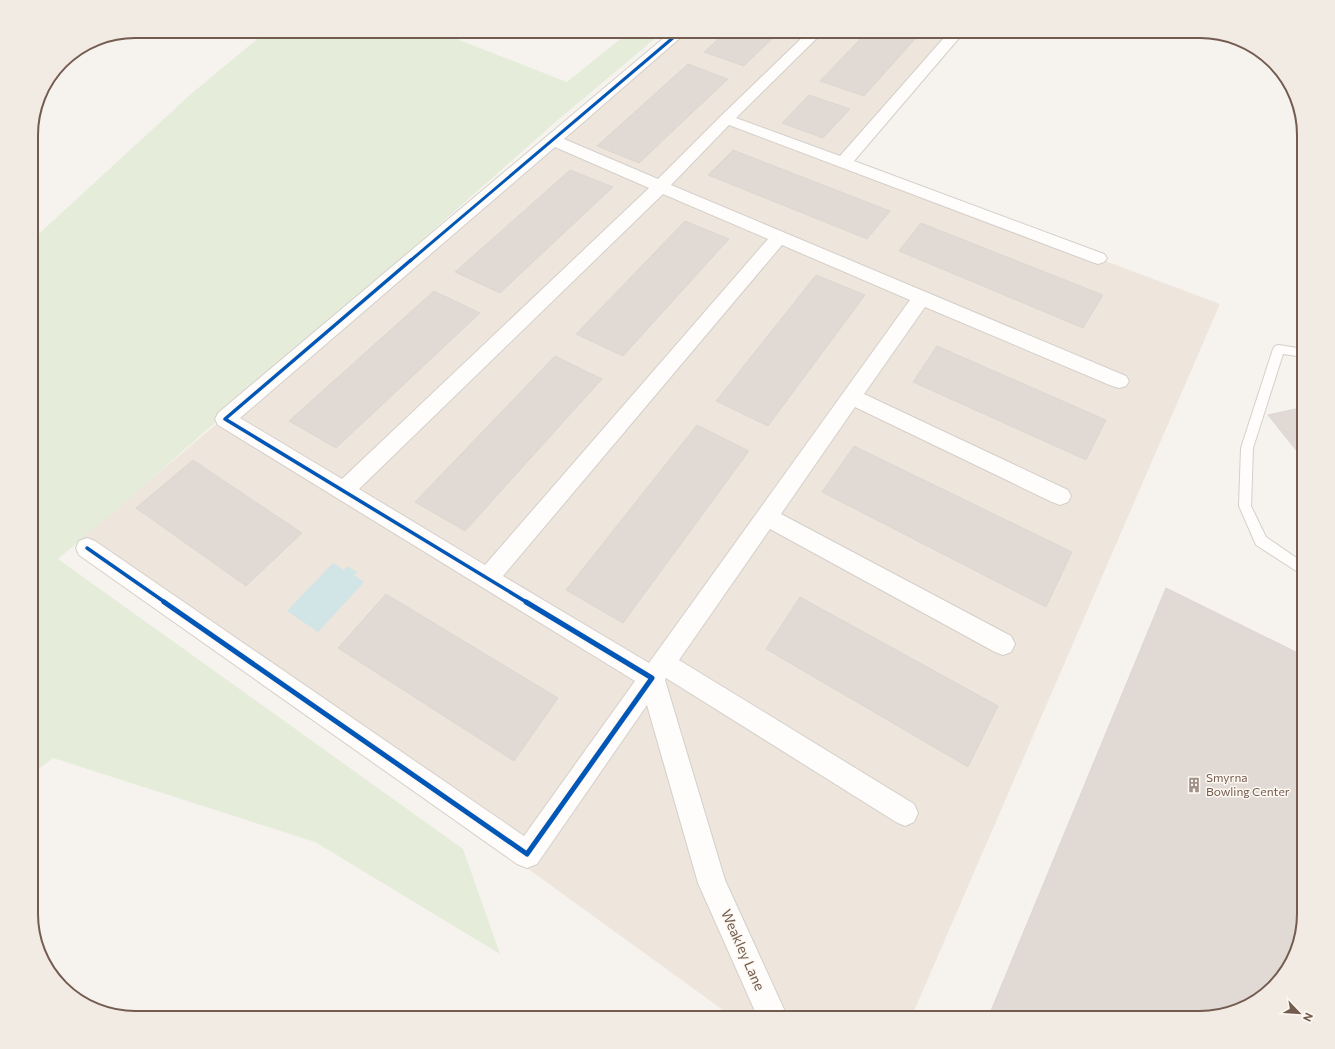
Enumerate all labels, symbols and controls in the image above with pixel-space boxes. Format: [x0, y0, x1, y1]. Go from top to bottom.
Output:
place label: Smyrna Bowling Center [1206, 770, 1290, 798]
building icon: Smyrna Bowling Center [1185, 776, 1203, 794]
street label: Weakley Lane [718, 907, 769, 993]
north arrow [1279, 993, 1319, 1033]
text: N [1301, 1011, 1316, 1024]

